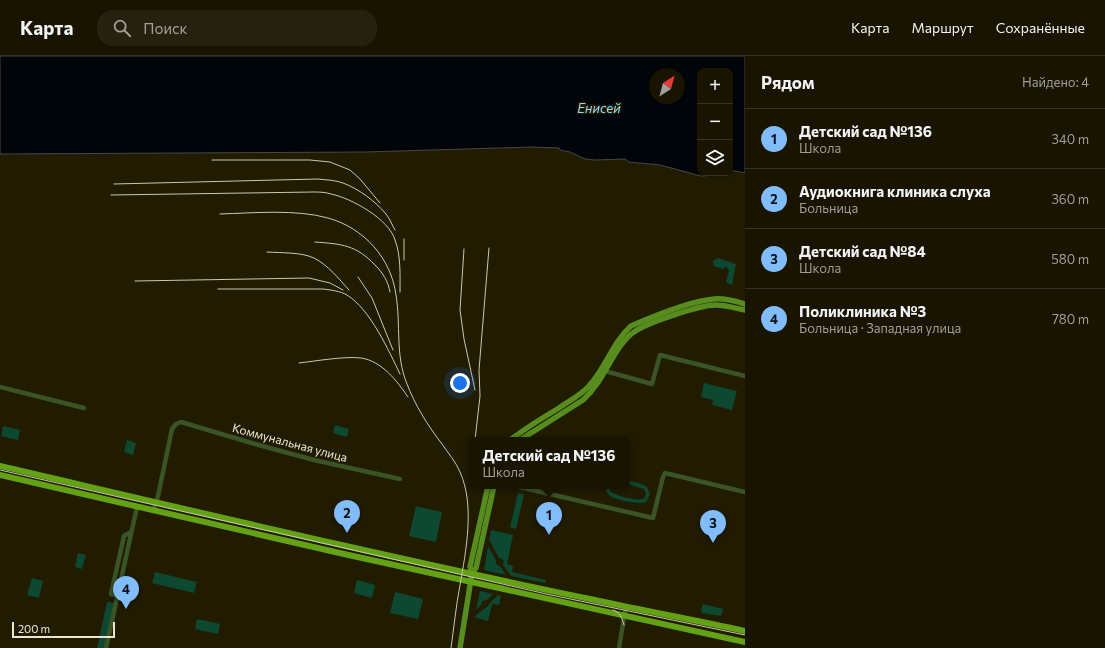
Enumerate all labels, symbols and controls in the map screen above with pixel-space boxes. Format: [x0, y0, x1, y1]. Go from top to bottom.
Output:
search box [97, 10, 377, 46]
text: Карта [20, 16, 73, 39]
icon: search [111, 17, 133, 39]
text: Поиск [143, 19, 188, 37]
text: Карта [851, 19, 889, 36]
text: Маршрут [911, 19, 974, 36]
text: Сохранённые [996, 19, 1085, 36]
north arrow [649, 68, 685, 104]
map controls [697, 68, 733, 176]
button: + [697, 68, 733, 104]
text: Рядом [761, 72, 815, 93]
text: Найдено: 4 [1022, 74, 1089, 90]
water label: Енисей [577, 100, 621, 116]
button: − [697, 104, 733, 140]
text: Детский сад №136 [799, 122, 932, 140]
text: 1 [771, 131, 777, 147]
text: 340 m [1051, 131, 1089, 147]
button: layers [697, 140, 733, 176]
text: Школа [799, 140, 841, 156]
text: Аудиокнига клиника слуха [799, 182, 991, 200]
text: 2 [770, 191, 778, 207]
text: 360 m [1051, 191, 1089, 207]
text: Больница [799, 200, 858, 216]
text: Детский сад №84 [799, 242, 926, 260]
text: 3 [770, 251, 778, 267]
text: 580 m [1051, 251, 1089, 267]
text: Школа [799, 260, 841, 276]
text: Поликлиника №3 [799, 302, 926, 320]
text: 4 [770, 311, 778, 327]
text: 780 m [1052, 311, 1089, 327]
text: Больница · Западная улица [799, 320, 961, 336]
your location [450, 373, 470, 393]
street label: Коммунальная улица [231, 420, 349, 464]
popup [468, 437, 630, 489]
text: Детский сад №136 [482, 446, 616, 464]
text: Школа [482, 464, 525, 480]
pin: 2 [334, 500, 360, 533]
pin: 1 [536, 502, 562, 535]
pin: 3 [700, 510, 726, 543]
pin: 4 [113, 576, 139, 609]
scale bar [12, 620, 115, 639]
text: 200 m [18, 622, 50, 635]

